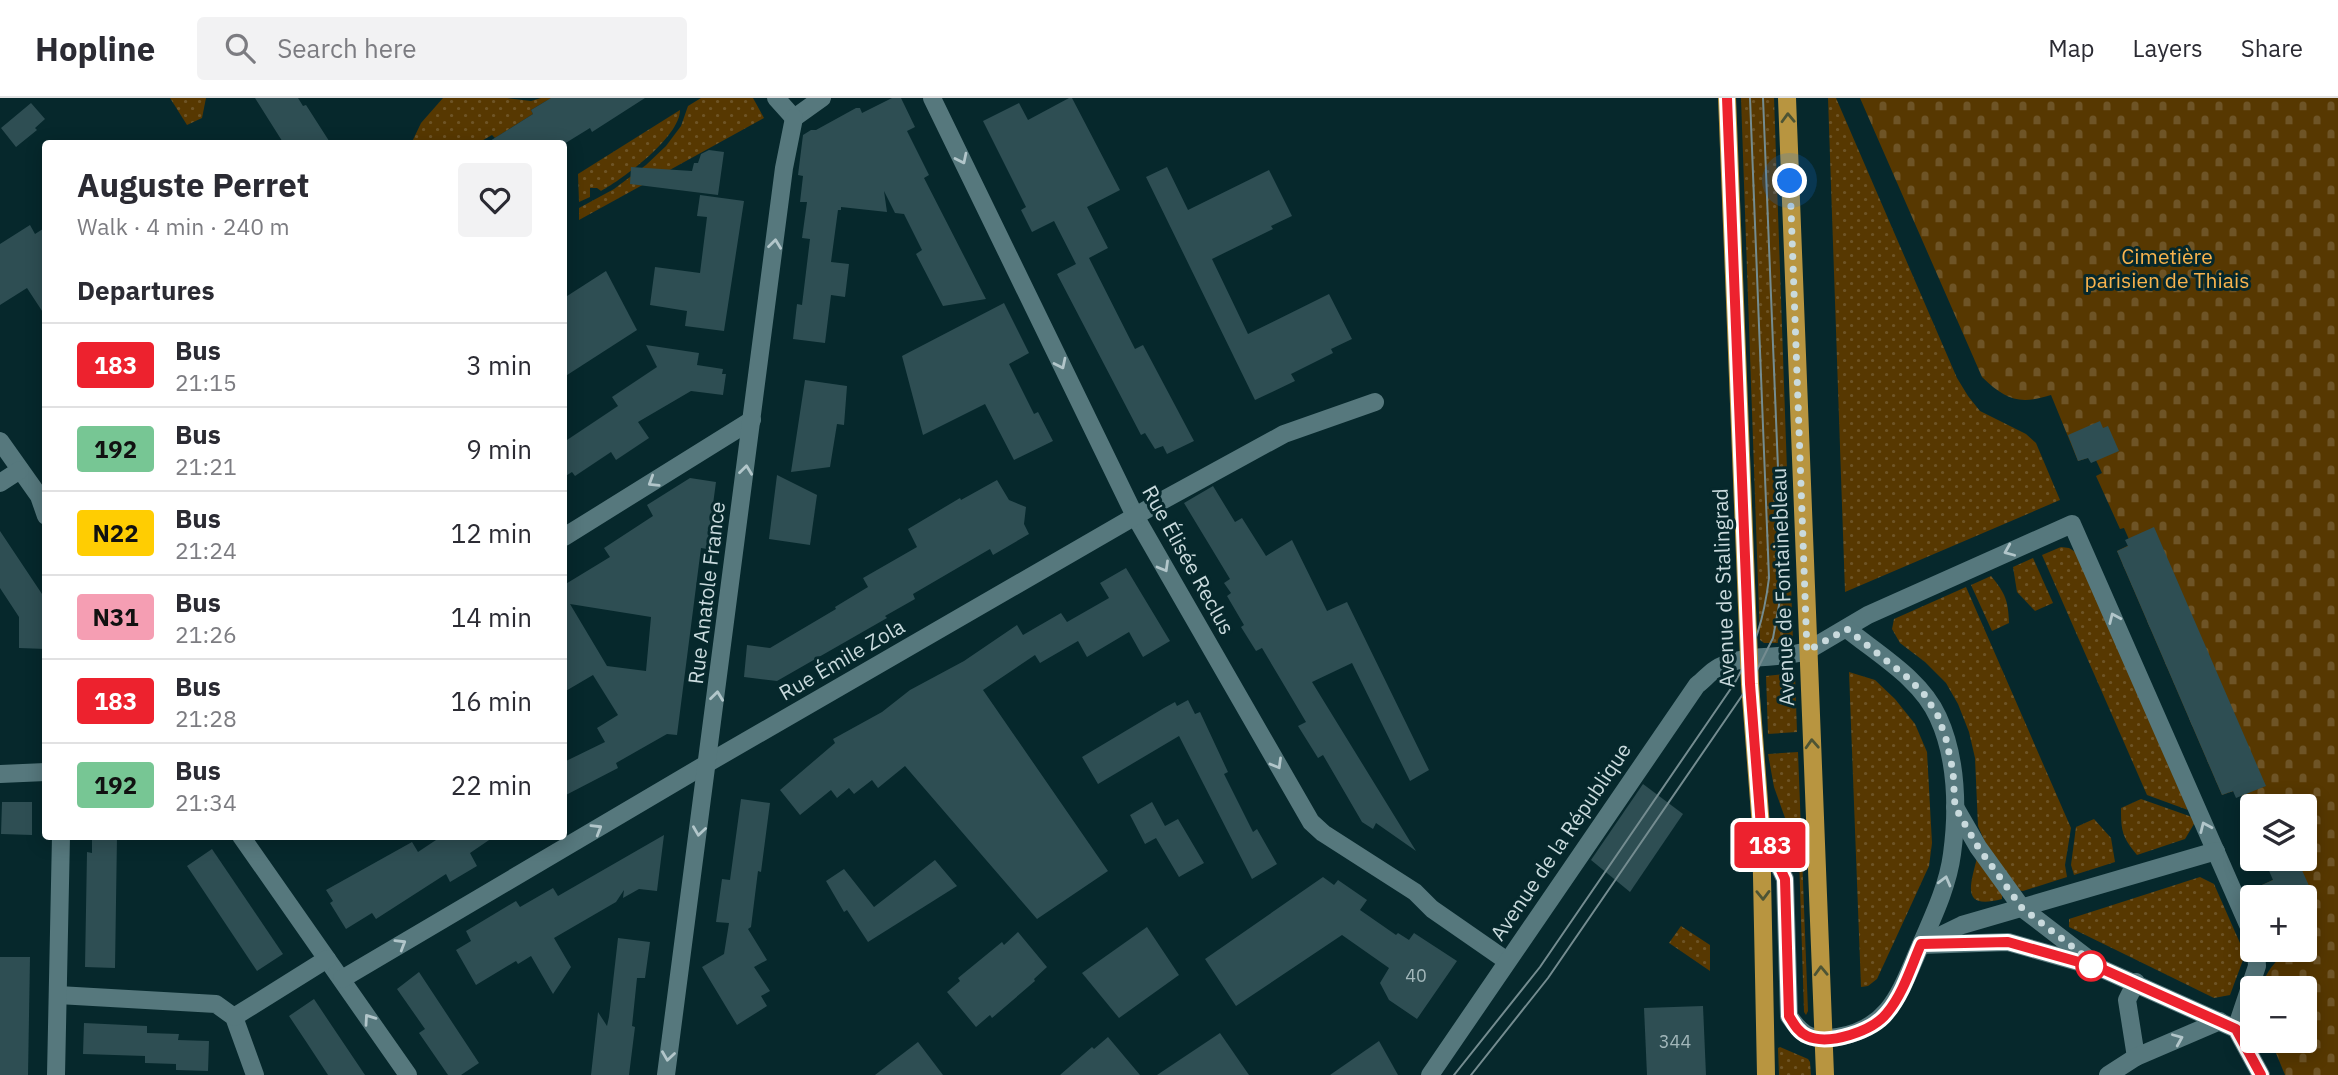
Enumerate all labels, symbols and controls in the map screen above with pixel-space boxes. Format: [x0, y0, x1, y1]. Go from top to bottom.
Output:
search box [197, 17, 687, 80]
text: Hopline [35, 27, 155, 70]
icon: search [221, 29, 259, 67]
text: Search here [277, 31, 417, 65]
text: Map [2048, 32, 2095, 64]
text: Layers [2133, 32, 2203, 64]
text: Share [2241, 32, 2303, 64]
one-way arrow [1781, 112, 1796, 123]
one-way arrow [954, 152, 968, 164]
text: Auguste Perret [77, 163, 309, 206]
button: heart [458, 163, 532, 237]
your location [1772, 163, 1807, 198]
text: Walk · 4 min · 240 m [77, 211, 290, 241]
one-way arrow [767, 238, 782, 250]
park label: Cimetière parisien de Thiais [2085, 242, 2249, 294]
text: Departures [77, 273, 215, 307]
text: Bus [175, 333, 221, 367]
text: 3 min [466, 348, 532, 382]
text: 183 [94, 349, 137, 381]
one-way arrow [1053, 357, 1067, 369]
text: 21:15 [175, 367, 237, 397]
text: Bus [175, 417, 221, 451]
text: 9 min [466, 432, 532, 466]
text: 192 [94, 433, 137, 465]
text: 21:21 [175, 451, 237, 481]
one-way arrow [738, 464, 753, 476]
street label: Avenue de Fontainebleau [1764, 467, 1800, 707]
one-way arrow [647, 473, 660, 486]
street label: Rue Élisée Reclus [1136, 480, 1241, 639]
street label: Avenue de Stalingrad [1706, 488, 1740, 688]
street label: Rue Anatole France [681, 500, 731, 686]
text: Bus [175, 501, 221, 535]
text: 12 min [451, 516, 532, 550]
text: N22 [92, 517, 139, 549]
text: 21:24 [175, 535, 237, 565]
one-way arrow [2004, 543, 2016, 557]
one-way arrow [1156, 559, 1169, 572]
text: Bus [175, 585, 221, 619]
text: 14 min [451, 600, 532, 634]
text: N31 [92, 601, 139, 633]
street label: Rue Émile Zola [774, 612, 909, 706]
one-way arrow [2108, 613, 2122, 626]
text: 21:26 [175, 619, 237, 649]
text: Bus [175, 669, 221, 703]
text: 16 min [451, 684, 532, 718]
text: 183 [94, 685, 137, 717]
one-way arrow [709, 690, 724, 701]
text: 21:28 [175, 703, 237, 733]
street label: Avenue de la République [1483, 737, 1637, 946]
one-way arrow [1805, 738, 1820, 749]
text: Bus [175, 753, 221, 787]
one-way arrow [1269, 757, 1282, 770]
text: 22 min [451, 768, 532, 802]
text: 192 [94, 769, 137, 801]
text: 21:34 [175, 787, 237, 817]
map controls [2240, 794, 2317, 1053]
button: layers [2240, 794, 2317, 871]
one-way arrow [2199, 821, 2213, 834]
line badge: 183 [1730, 822, 1810, 868]
one-way arrow [590, 824, 603, 837]
one-way arrow [691, 825, 706, 837]
text: 183 [1748, 829, 1792, 861]
one-way arrow [1937, 875, 1951, 887]
button: + [2240, 885, 2317, 962]
one-way arrow [1755, 890, 1770, 901]
one-way arrow [394, 940, 407, 953]
unlabelled marker [2076, 951, 2106, 981]
house number: 40 [1405, 964, 1427, 987]
one-way arrow [1814, 965, 1829, 976]
button: − [2240, 976, 2317, 1053]
one-way arrow [365, 1014, 377, 1027]
house number: 344 [1659, 1030, 1691, 1053]
one-way arrow [2171, 1033, 2184, 1047]
one-way arrow [661, 1050, 676, 1062]

